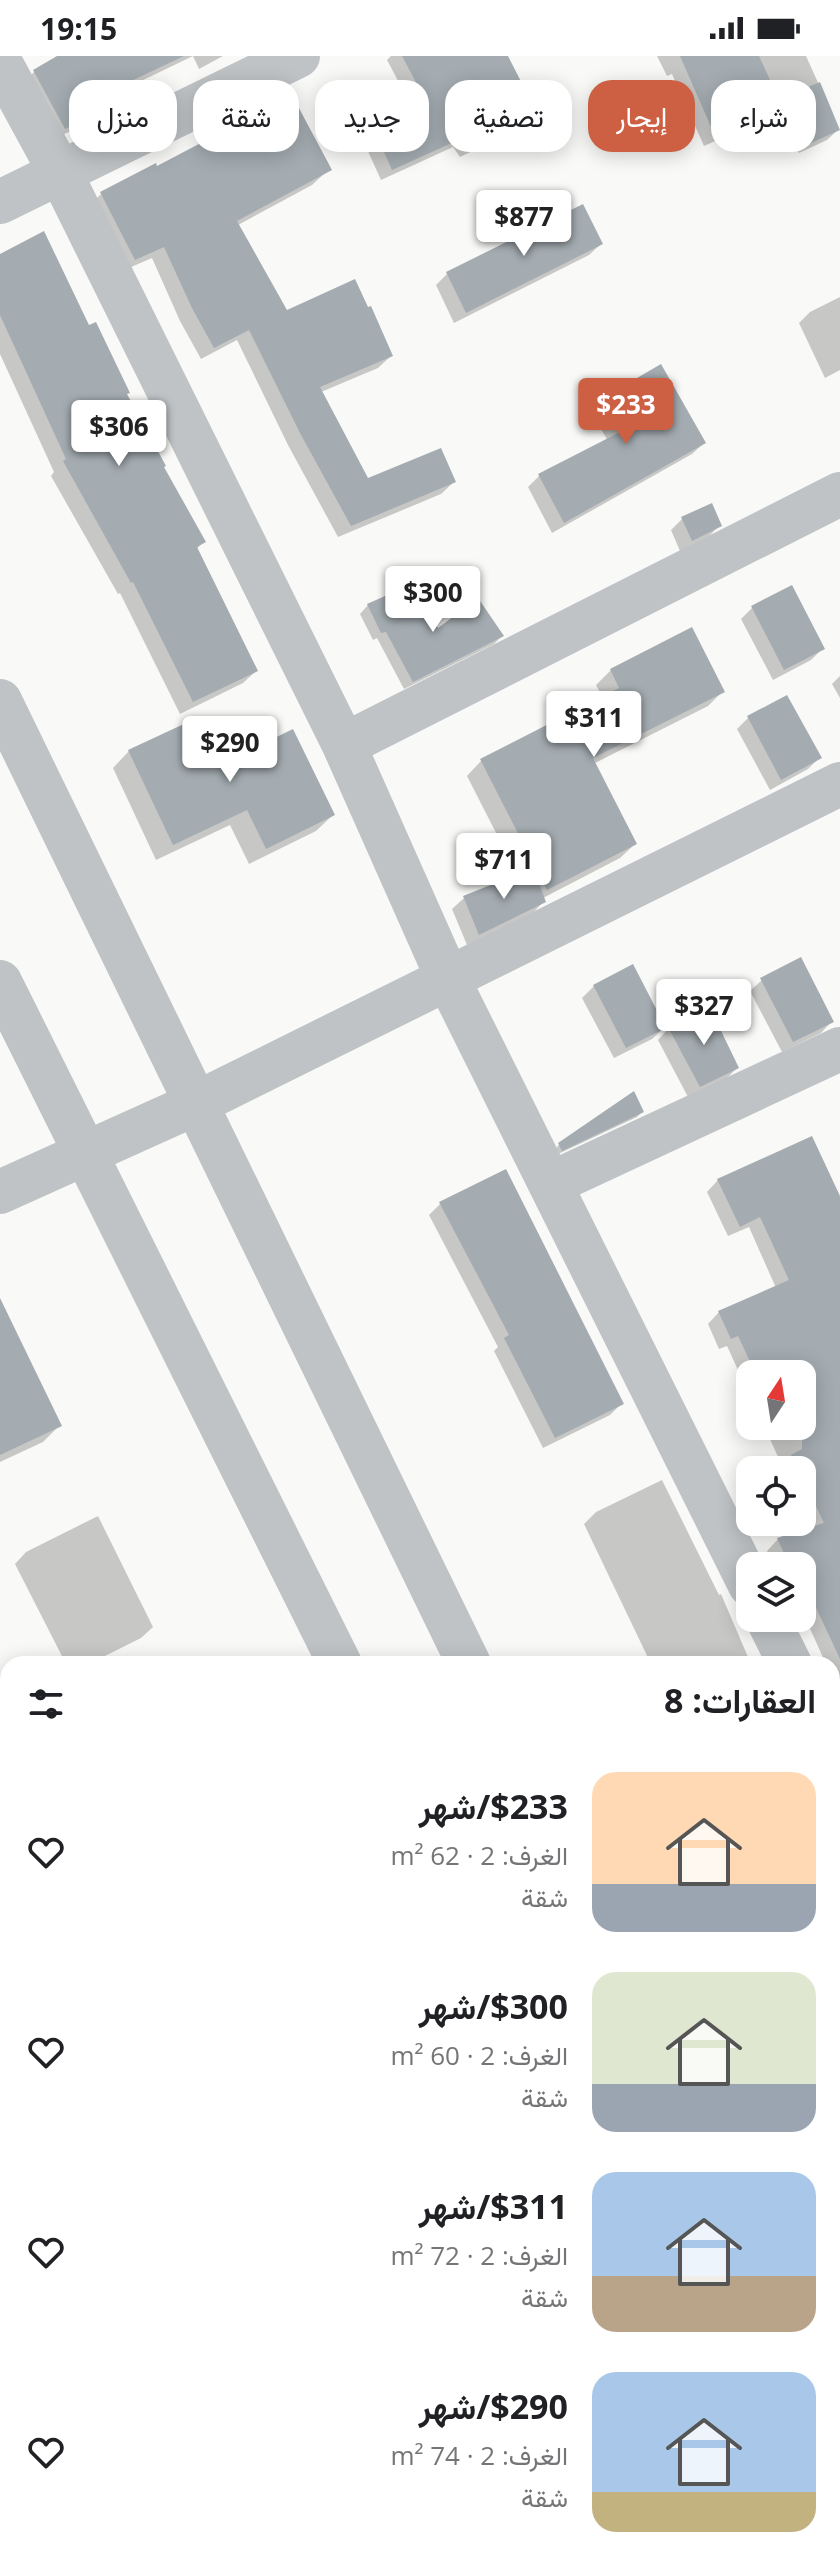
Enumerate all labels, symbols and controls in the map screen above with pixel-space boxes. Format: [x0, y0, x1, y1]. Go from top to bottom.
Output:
text: 19:15 [40, 8, 117, 49]
chip: منزل [69, 80, 177, 152]
chip: شقة [193, 80, 299, 152]
chip: جديد [315, 80, 429, 152]
chip: تصفية [445, 80, 572, 152]
chip: إيجار [588, 80, 695, 152]
chip: شراء [711, 80, 816, 152]
pin: $877 [477, 190, 571, 258]
text: $877 [494, 198, 554, 234]
pin: $233 [579, 378, 673, 446]
text: $233 [596, 386, 656, 422]
pin: $306 [72, 400, 166, 468]
text: $306 [89, 408, 149, 444]
pin: $300 [386, 566, 480, 634]
text: $300 [403, 574, 463, 610]
pin: $311 [547, 691, 641, 759]
text: $311 [564, 699, 624, 735]
pin: $290 [183, 716, 277, 784]
text: $290 [200, 724, 260, 760]
pin: $711 [457, 833, 551, 901]
text: $711 [474, 841, 534, 877]
pin: $327 [657, 979, 751, 1047]
text: $327 [674, 987, 734, 1023]
north arrow [736, 1360, 816, 1440]
map controls [736, 1360, 816, 1632]
button: locate [736, 1456, 816, 1536]
button: layers [736, 1552, 816, 1632]
text: العقارات: 8 [664, 1677, 816, 1723]
icon: filters [24, 1682, 68, 1726]
text: $233/شهر [419, 1783, 568, 1829]
icon: home [656, 1804, 752, 1900]
icon: heart [24, 1830, 68, 1874]
text: الغرف: 2 · 62 m² [390, 1837, 568, 1873]
text: شقة [521, 1879, 568, 1915]
text: $300/شهر [419, 1983, 568, 2029]
icon: home [656, 2004, 752, 2100]
icon: heart [24, 2030, 68, 2074]
text: الغرف: 2 · 60 m² [390, 2037, 568, 2073]
text: شقة [521, 2079, 568, 2115]
text: $311/شهر [419, 2183, 568, 2229]
icon: home [656, 2204, 752, 2300]
icon: heart [24, 2230, 68, 2274]
text: الغرف: 2 · 72 m² [390, 2237, 568, 2273]
text: شقة [521, 2279, 568, 2315]
text: $290/شهر [419, 2383, 568, 2429]
icon: home [656, 2404, 752, 2500]
icon: heart [24, 2430, 68, 2474]
text: الغرف: 2 · 74 m² [390, 2437, 568, 2473]
text: شقة [521, 2479, 568, 2515]

